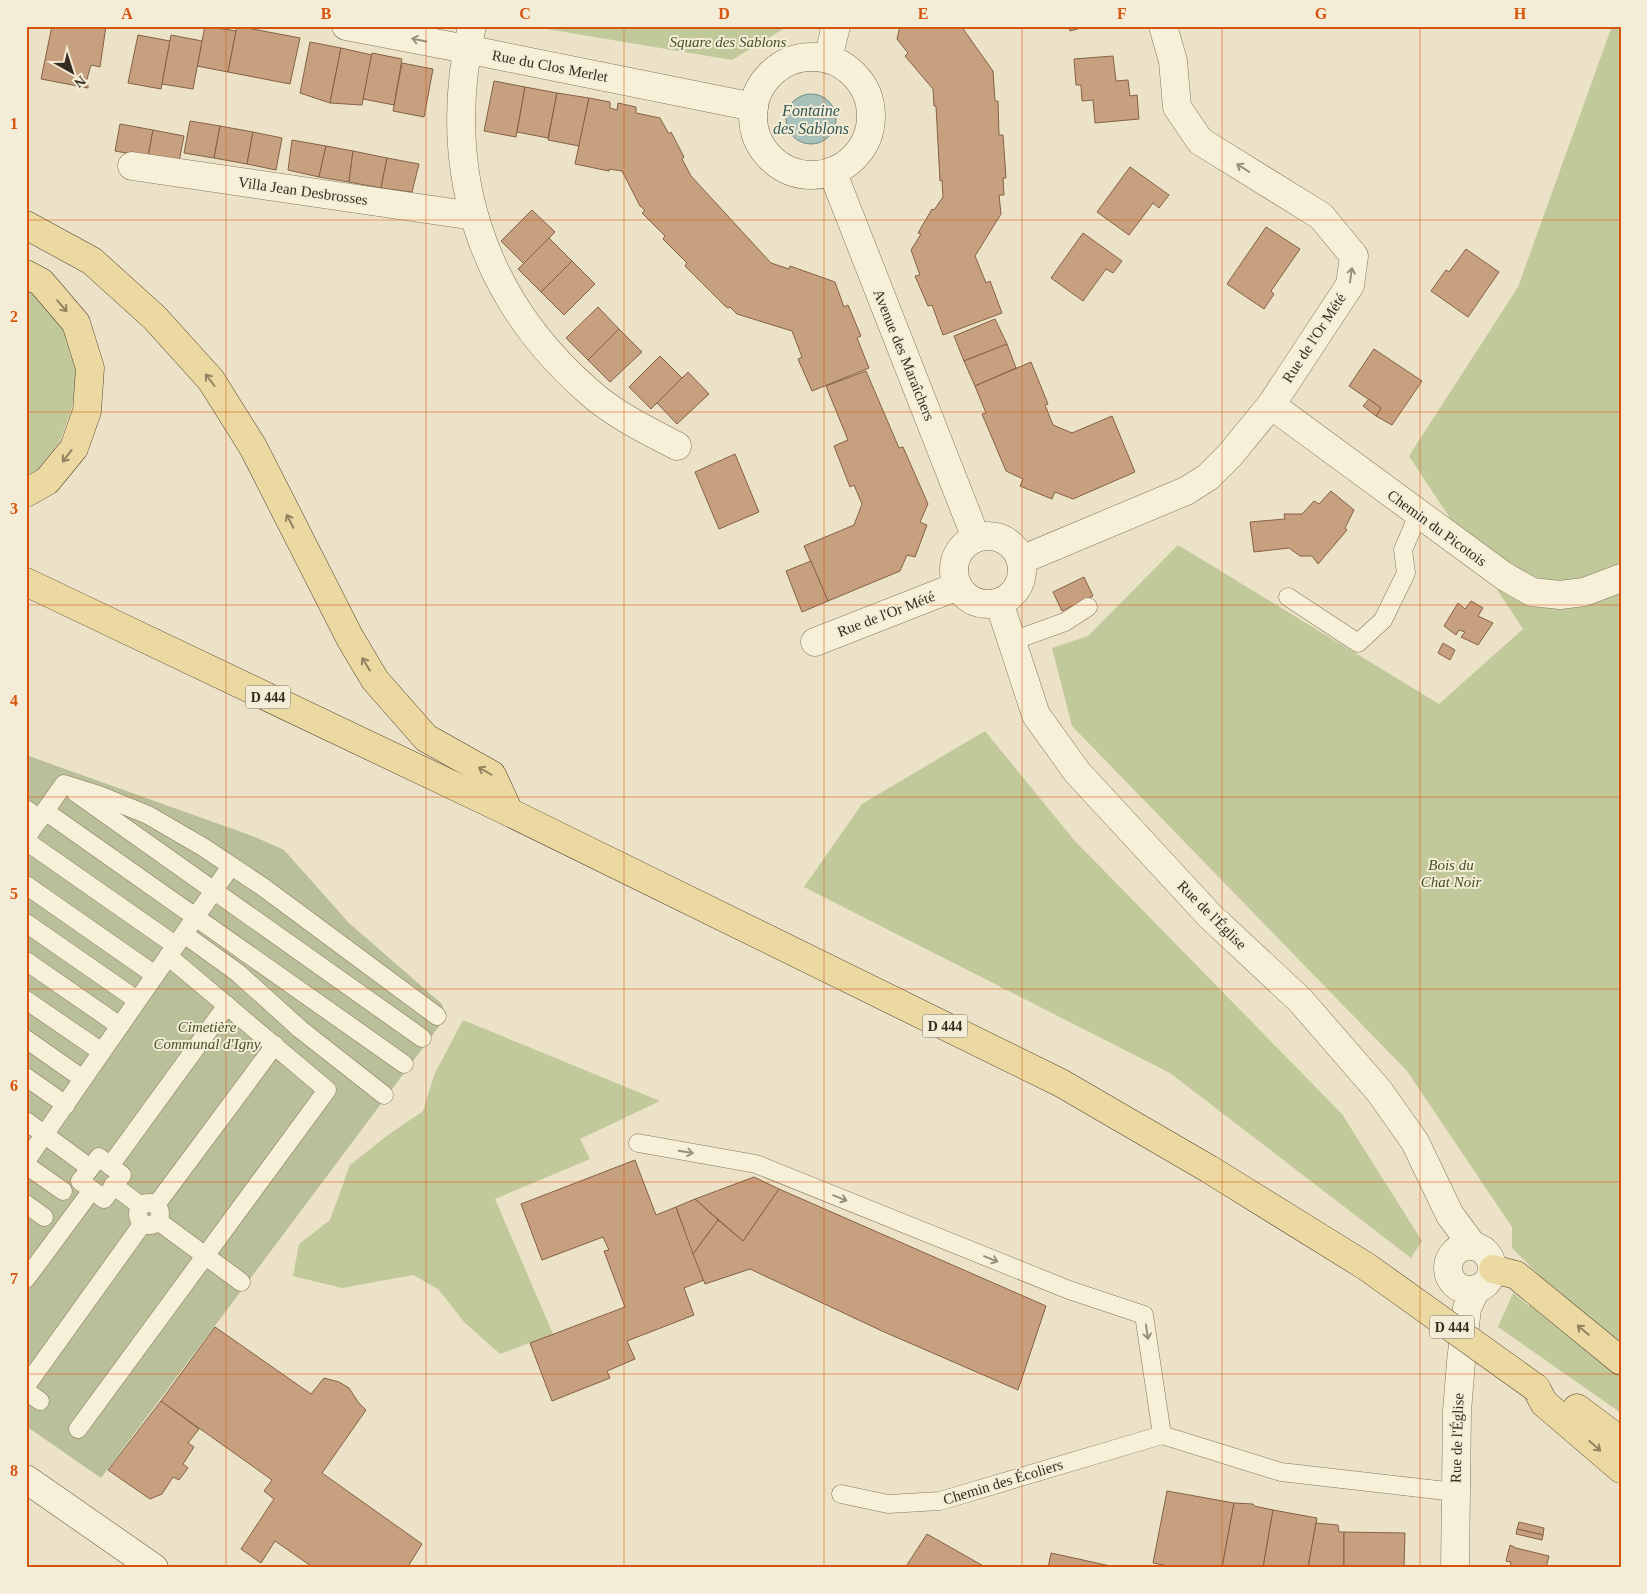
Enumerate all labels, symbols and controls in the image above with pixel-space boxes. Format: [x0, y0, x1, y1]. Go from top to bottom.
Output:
text: A [121, 5, 133, 22]
text: B [321, 5, 332, 22]
text: C [519, 5, 531, 22]
text: D [718, 5, 730, 22]
text: E [918, 5, 928, 22]
text: F [1117, 5, 1127, 22]
text: G [1315, 5, 1328, 22]
text: H [1514, 5, 1527, 22]
one-way arrow [411, 34, 427, 44]
park label: Square des Sablons [670, 34, 787, 50]
street label: Rue du Clos Merlet [491, 47, 610, 85]
north arrow [48, 48, 98, 98]
text: N [71, 73, 89, 91]
water label: Fontaine des Sablons [773, 102, 849, 137]
text: 1 [10, 115, 18, 132]
one-way arrow [1236, 162, 1250, 172]
street label: Villa Jean Desbrosses [237, 174, 369, 208]
one-way arrow [1346, 267, 1356, 283]
street label: Avenue des Maraîchers [870, 287, 938, 423]
street label: Rue de l'Or Mété [1279, 290, 1349, 386]
one-way arrow [56, 299, 67, 312]
text: 2 [10, 308, 18, 325]
one-way arrow [204, 374, 215, 387]
one-way arrow [62, 450, 73, 463]
street label: Chemin du Picotois [1384, 487, 1490, 569]
text: 3 [10, 500, 18, 517]
one-way arrow [285, 513, 295, 528]
street label: Rue de l'Or Mété [835, 588, 937, 640]
one-way arrow [360, 658, 370, 672]
road number: D 444 [246, 686, 290, 709]
text: 4 [10, 692, 18, 709]
one-way arrow [477, 766, 492, 776]
park label: Bois du Chat Noir [1421, 857, 1481, 890]
street label: Rue de l'Église [1174, 877, 1250, 953]
text: 5 [10, 885, 18, 902]
road number: D 444 [922, 1014, 968, 1038]
park label: Cimetière Communal d'Igny [154, 1019, 261, 1052]
text: 6 [10, 1077, 18, 1094]
one-way arrow [677, 1147, 693, 1157]
one-way arrow [833, 1195, 848, 1204]
one-way arrow [983, 1255, 998, 1264]
text: 7 [10, 1270, 18, 1287]
road number: D 444 [1430, 1315, 1474, 1338]
one-way arrow [1142, 1324, 1152, 1340]
one-way arrow [1577, 1324, 1590, 1335]
street label: Rue de l'Église [1447, 1392, 1467, 1483]
one-way arrow [1589, 1440, 1602, 1452]
street label: Chemin des Écoliers [941, 1456, 1065, 1508]
text: 8 [10, 1462, 18, 1479]

